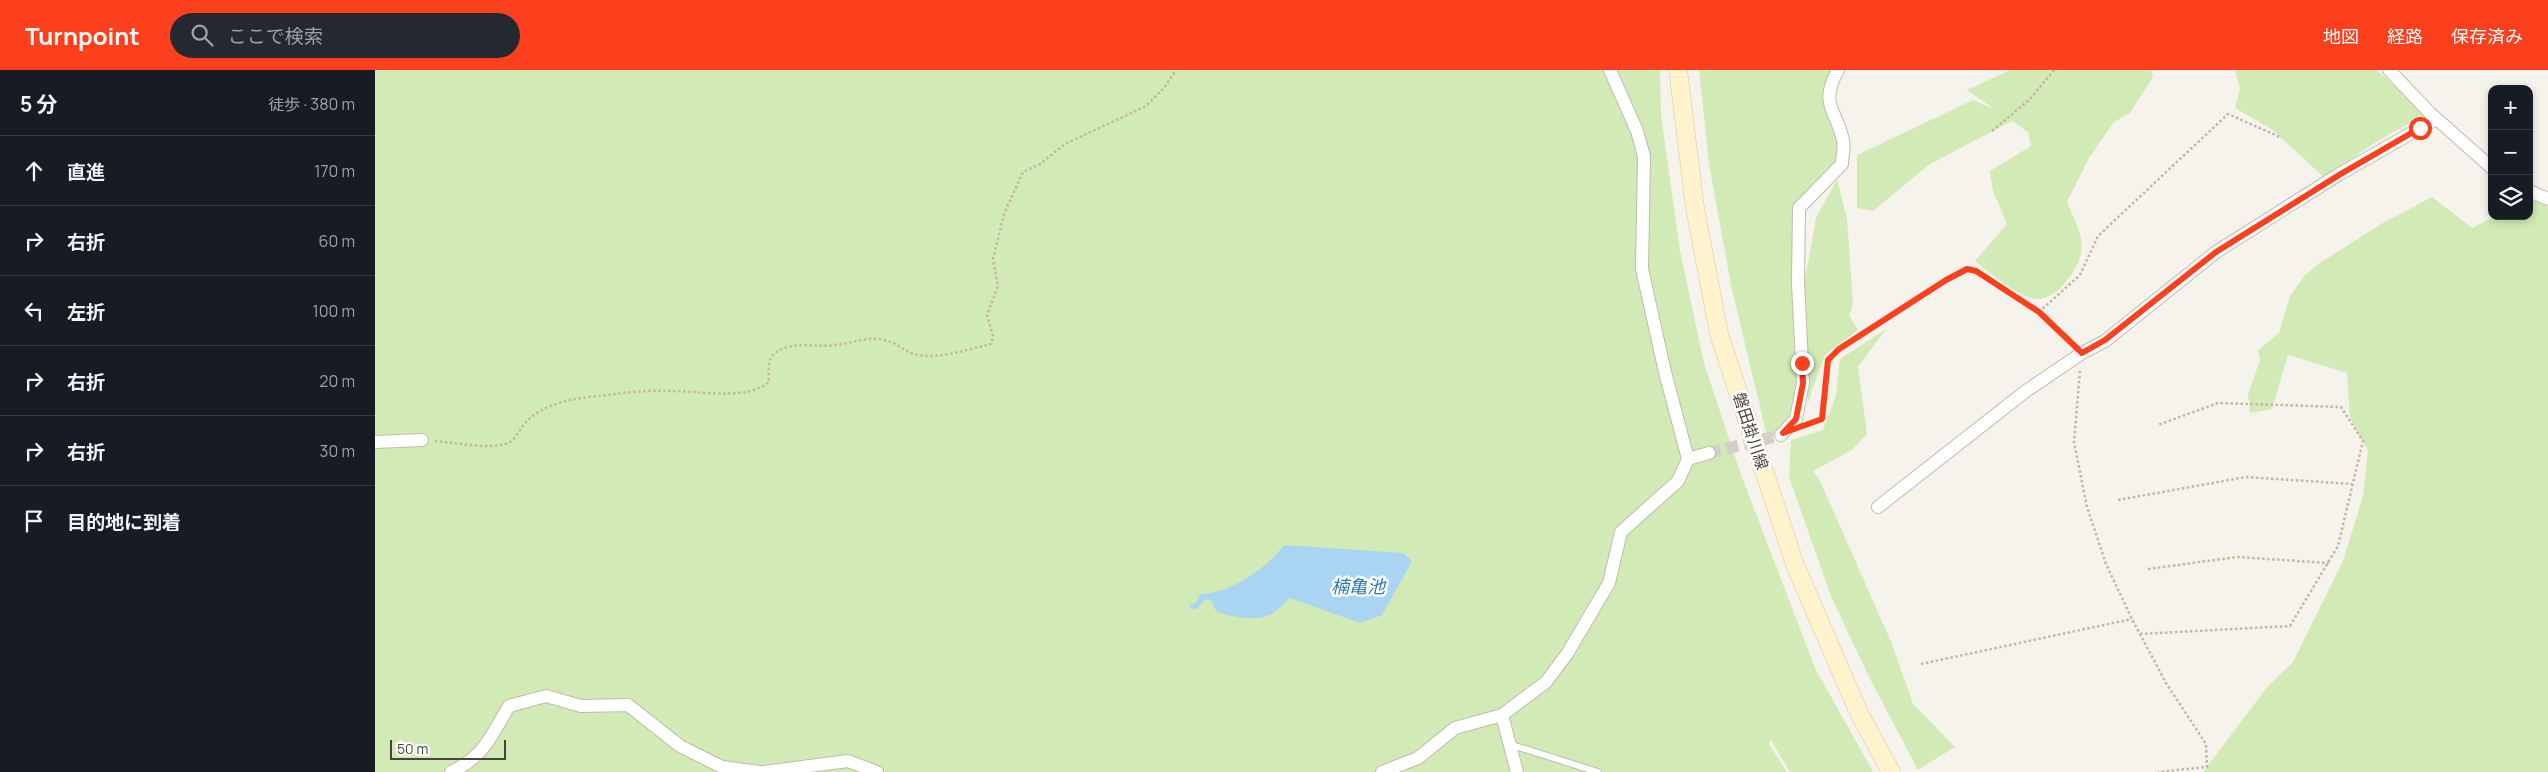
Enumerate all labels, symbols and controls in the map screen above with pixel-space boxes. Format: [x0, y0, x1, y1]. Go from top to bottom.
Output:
search box [170, 13, 520, 58]
text: Turnpoint [25, 19, 140, 52]
icon: search [188, 21, 216, 49]
text: ここで検索 [228, 23, 323, 49]
text: 地図 [2323, 24, 2359, 48]
text: 経路 [2387, 24, 2423, 48]
text: 保存済み [2451, 24, 2523, 48]
map controls [2488, 85, 2533, 220]
button: + [2488, 85, 2533, 130]
text: 5 分 [20, 90, 58, 118]
text: 徒歩 · 380 m [268, 93, 355, 115]
route start [2409, 117, 2432, 140]
button: − [2488, 130, 2533, 175]
icon: ahead [20, 157, 48, 185]
text: 直進 [67, 159, 105, 185]
text: 170 m [314, 160, 355, 182]
button: layers [2488, 175, 2533, 220]
icon: right [20, 227, 48, 255]
text: 右折 [67, 229, 105, 255]
text: 60 m [319, 230, 355, 252]
icon: left [20, 297, 48, 325]
text: 左折 [67, 299, 105, 325]
text: 100 m [312, 300, 355, 322]
route end [1791, 352, 1814, 375]
icon: right [20, 367, 48, 395]
text: 右折 [67, 369, 105, 395]
text: 20 m [319, 370, 355, 392]
street label: 磐田掛川線 [1728, 390, 1774, 472]
icon: right [20, 437, 48, 465]
text: 右折 [67, 439, 105, 465]
text: 30 m [320, 440, 355, 462]
icon: arrive [20, 507, 48, 535]
text: 目的地に到着 [67, 509, 181, 535]
water label: 楠亀池 [1331, 574, 1387, 598]
scale bar [390, 737, 506, 760]
text: 50 m [397, 739, 428, 758]

